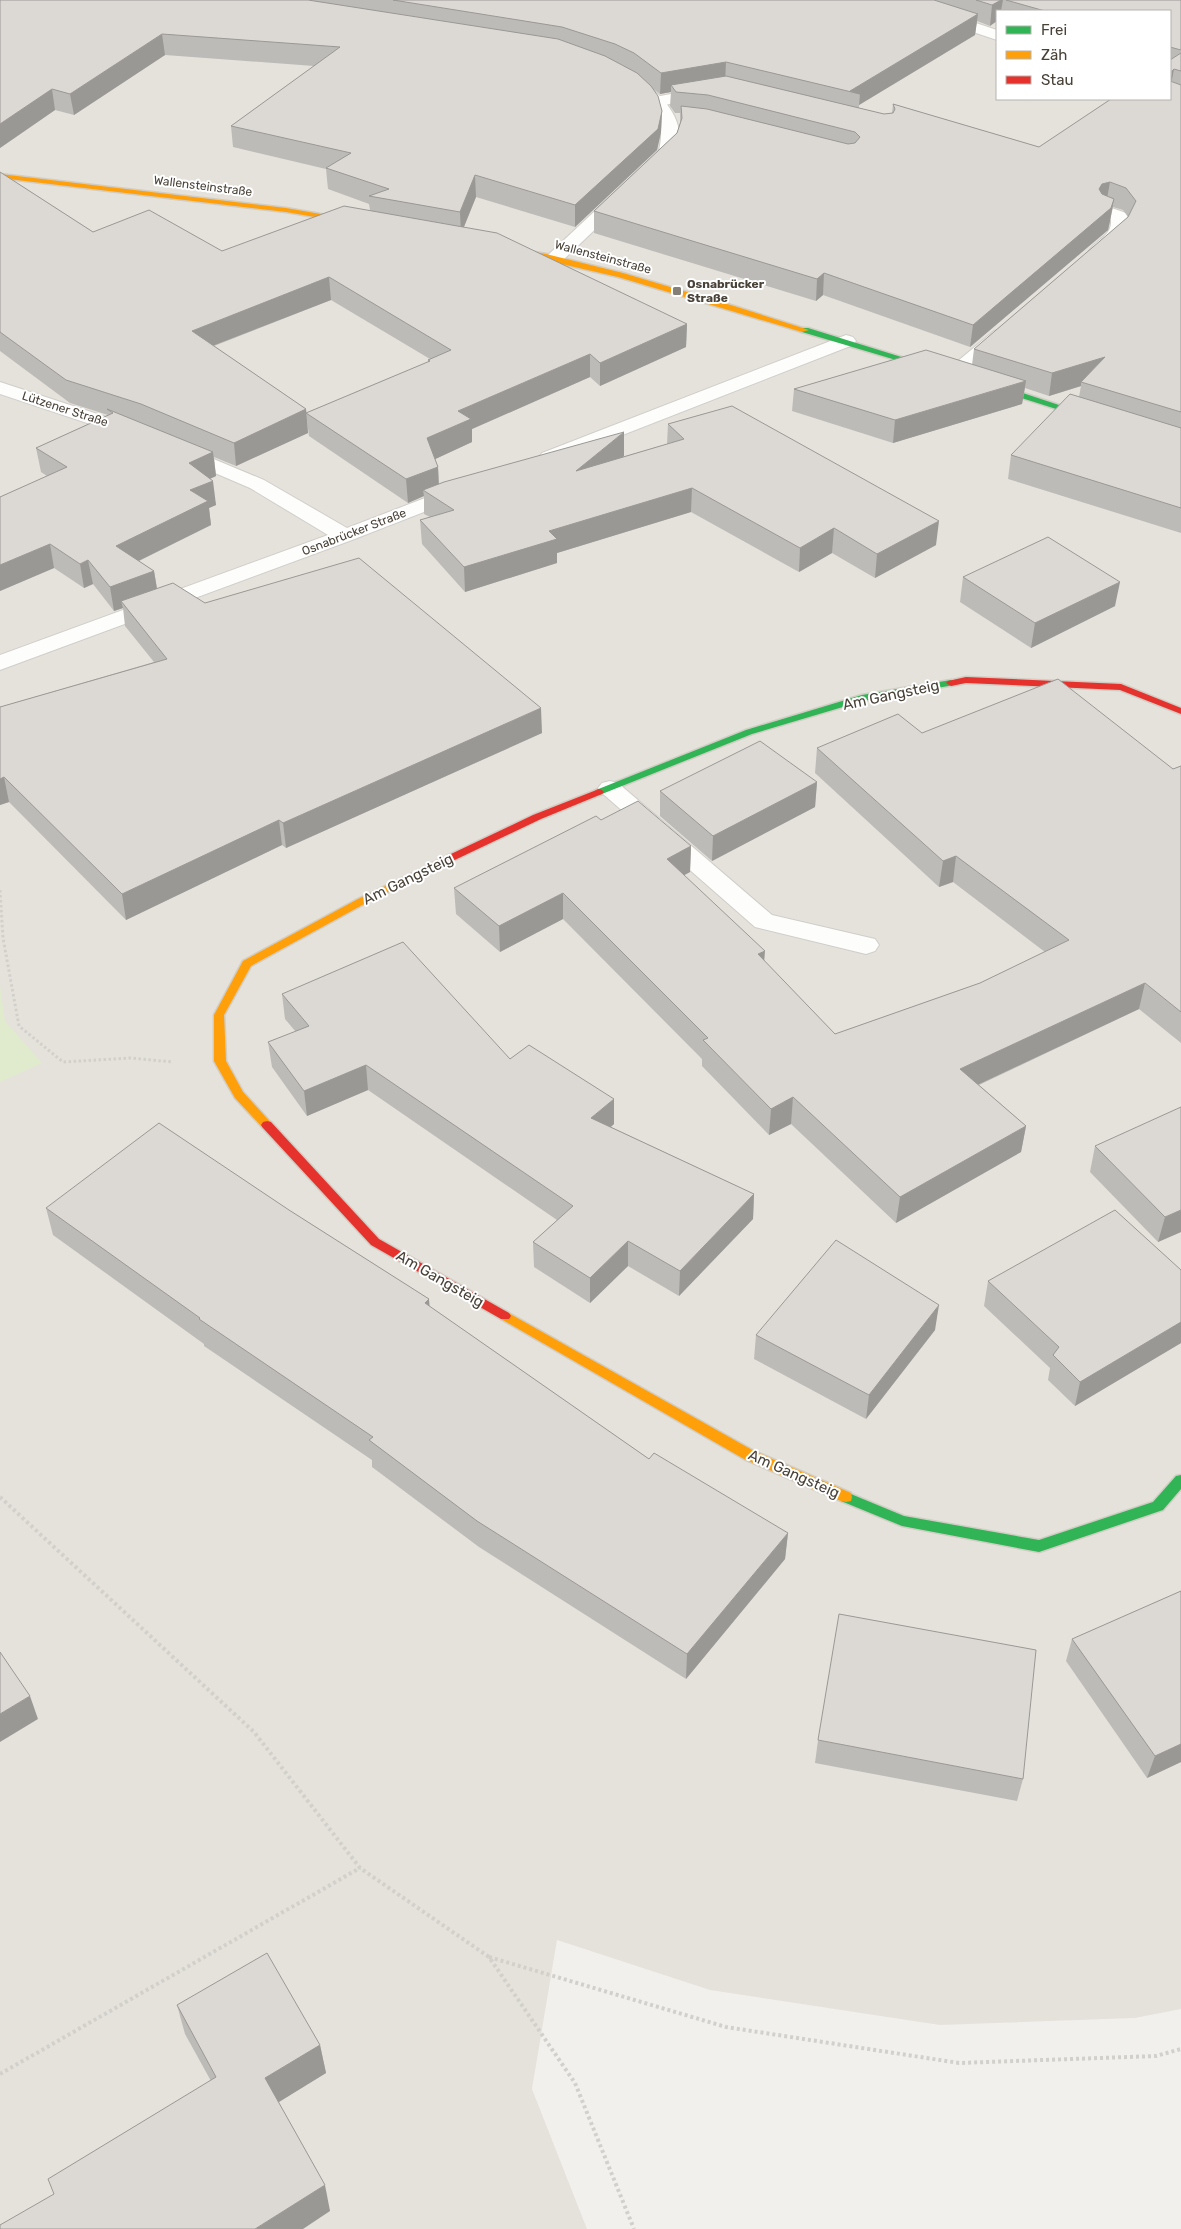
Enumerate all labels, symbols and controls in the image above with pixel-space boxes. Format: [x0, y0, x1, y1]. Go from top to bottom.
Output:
legend [996, 10, 1171, 100]
text: Frei [1041, 21, 1067, 39]
text: Zäh [1041, 46, 1067, 64]
text: Stau [1041, 71, 1074, 89]
street label: Wallensteinstraße [153, 173, 253, 199]
street label: Wallensteinstraße [553, 237, 653, 277]
place label: Osnabrücker Straße [687, 277, 765, 305]
marker: Osnabrücker Straße [671, 285, 683, 297]
street label: Lützener Straße [20, 389, 110, 430]
street label: Osnabrücker Straße [300, 506, 408, 558]
street label: Am Gangsteig [841, 676, 941, 714]
street label: Am Gangsteig [360, 849, 456, 909]
street label: Am Gangsteig [393, 1247, 487, 1311]
street label: Am Gangsteig [746, 1446, 842, 1502]

